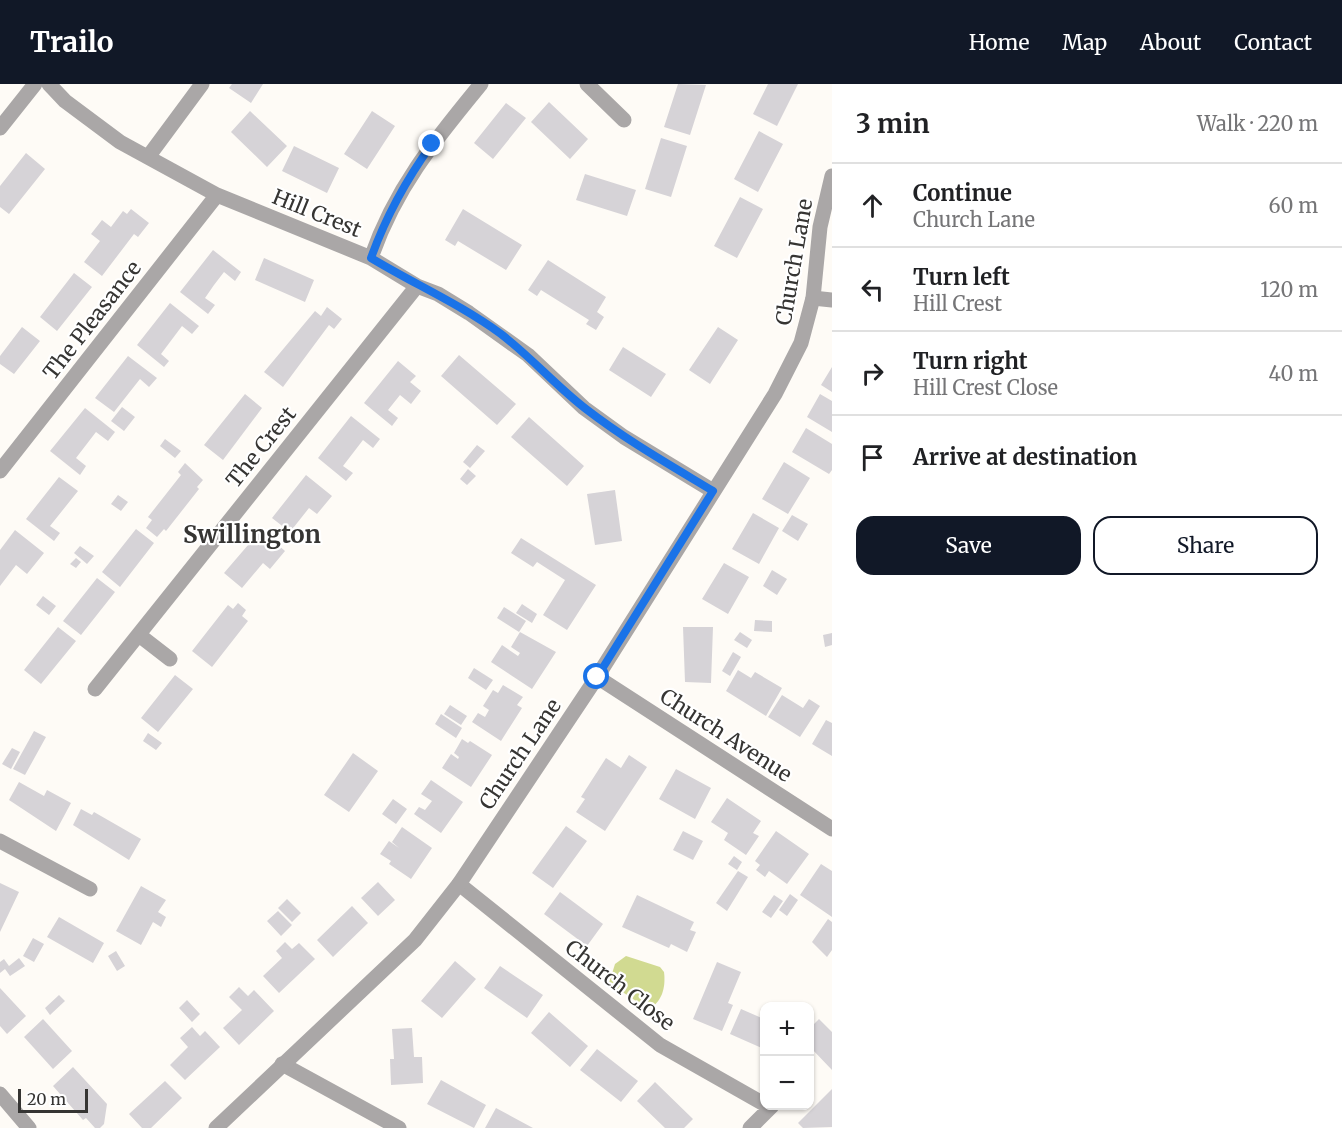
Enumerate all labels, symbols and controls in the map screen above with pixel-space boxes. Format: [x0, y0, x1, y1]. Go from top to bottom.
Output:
text: Trailo [30, 24, 114, 60]
text: Home [969, 29, 1029, 56]
text: Map [1062, 29, 1107, 56]
text: About [1140, 29, 1201, 56]
text: Contact [1234, 29, 1312, 56]
text: 3 min [856, 107, 930, 140]
text: Walk · 220 m [1197, 111, 1318, 136]
route end [418, 130, 444, 156]
text: Continue [913, 179, 1012, 207]
street label: Hill Crest [269, 183, 365, 243]
icon: ahead [856, 189, 889, 222]
text: 60 m [1268, 193, 1318, 218]
street label: Church Lane [770, 197, 818, 327]
text: Church Lane [913, 207, 1035, 232]
street label: The Pleasance [37, 255, 147, 385]
text: Turn left [913, 263, 1010, 291]
icon: left [856, 273, 889, 306]
text: 120 m [1260, 277, 1318, 302]
text: Hill Crest [913, 291, 1002, 316]
text: Turn right [913, 347, 1027, 375]
icon: right [856, 357, 889, 390]
text: 40 m [1268, 361, 1318, 386]
text: Hill Crest Close [913, 375, 1058, 400]
street label: The Crest [220, 401, 302, 493]
icon: arrive [856, 441, 889, 474]
text: Arrive at destination [913, 443, 1137, 471]
button: Save [856, 516, 1081, 575]
button: Share [1093, 516, 1318, 575]
district label: Swillington [183, 519, 321, 550]
route start [583, 663, 609, 689]
street label: Church Avenue [655, 682, 797, 788]
street label: Church Lane [473, 693, 567, 815]
street label: Church Close [560, 934, 680, 1036]
map controls [760, 1002, 814, 1110]
button: + [760, 1002, 814, 1056]
button: − [760, 1056, 814, 1110]
scale bar [18, 1086, 88, 1114]
text: 20 m [27, 1089, 66, 1109]

